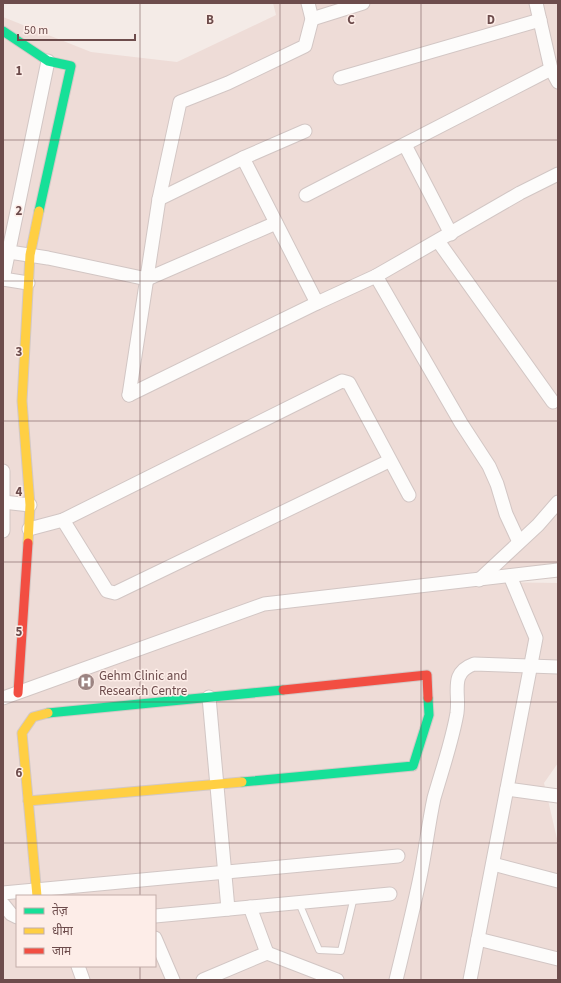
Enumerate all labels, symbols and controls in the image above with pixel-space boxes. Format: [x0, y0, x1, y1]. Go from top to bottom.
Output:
text: B [206, 11, 214, 29]
text: C [347, 11, 355, 29]
text: D [487, 11, 495, 29]
scale bar [18, 16, 135, 42]
text: 50 m [24, 22, 48, 39]
text: 1 [16, 62, 23, 80]
text: 2 [16, 202, 23, 220]
text: 3 [16, 343, 23, 361]
text: 4 [16, 483, 23, 501]
text: 5 [16, 623, 23, 641]
place label: Gehm Clinic and Research Centre [99, 667, 188, 700]
hospital icon: Gehm Clinic and Research Centre [76, 672, 96, 692]
text: 6 [16, 764, 23, 782]
legend [16, 895, 156, 967]
text: तेज़ [52, 903, 69, 920]
text: धीमा [52, 923, 74, 940]
text: जाम [52, 943, 72, 960]

